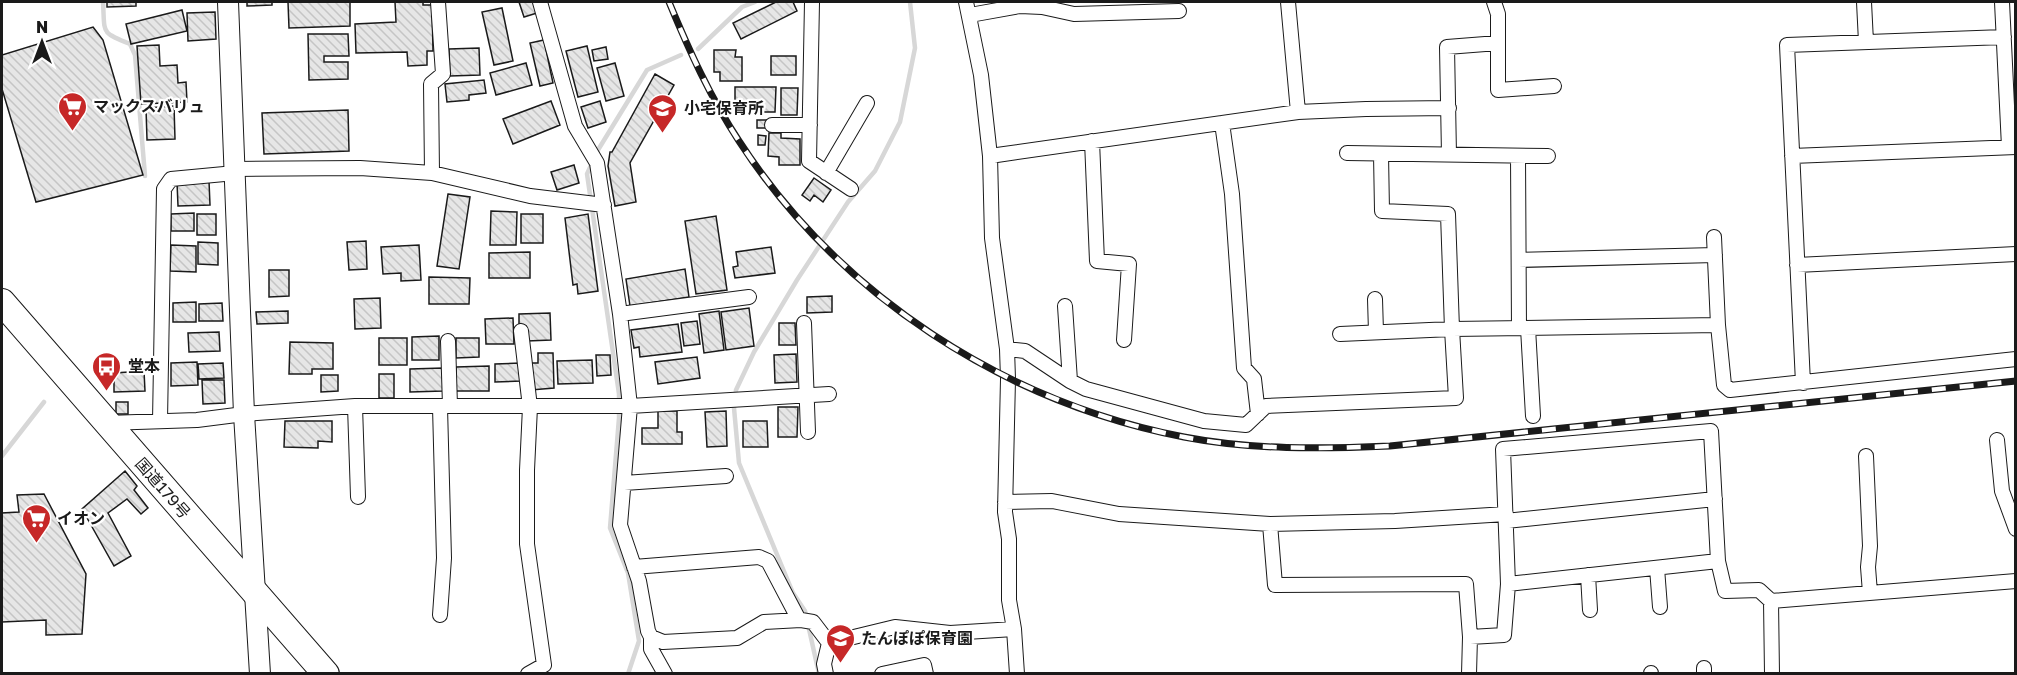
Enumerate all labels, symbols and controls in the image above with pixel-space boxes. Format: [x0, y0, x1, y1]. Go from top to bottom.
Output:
north arrow [12, 12, 72, 72]
text: N [36, 17, 48, 37]
supermarket icon: マックスバリュ [56, 90, 88, 132]
school or university icon: 小宅保育所 [647, 92, 679, 134]
place label: マックスバリュ [93, 96, 205, 116]
place label: 小宅保育所 [684, 98, 764, 118]
bus stop icon: 堂本 [91, 350, 123, 392]
place label: 堂本 [128, 356, 160, 376]
street label: 国道179号 [131, 454, 195, 522]
supermarket icon: イオン [20, 502, 52, 544]
place label: イオン [57, 508, 105, 528]
school or university icon: たんぽぽ保育園 [824, 622, 856, 664]
place label: たんぽぽ保育園 [861, 628, 973, 648]

